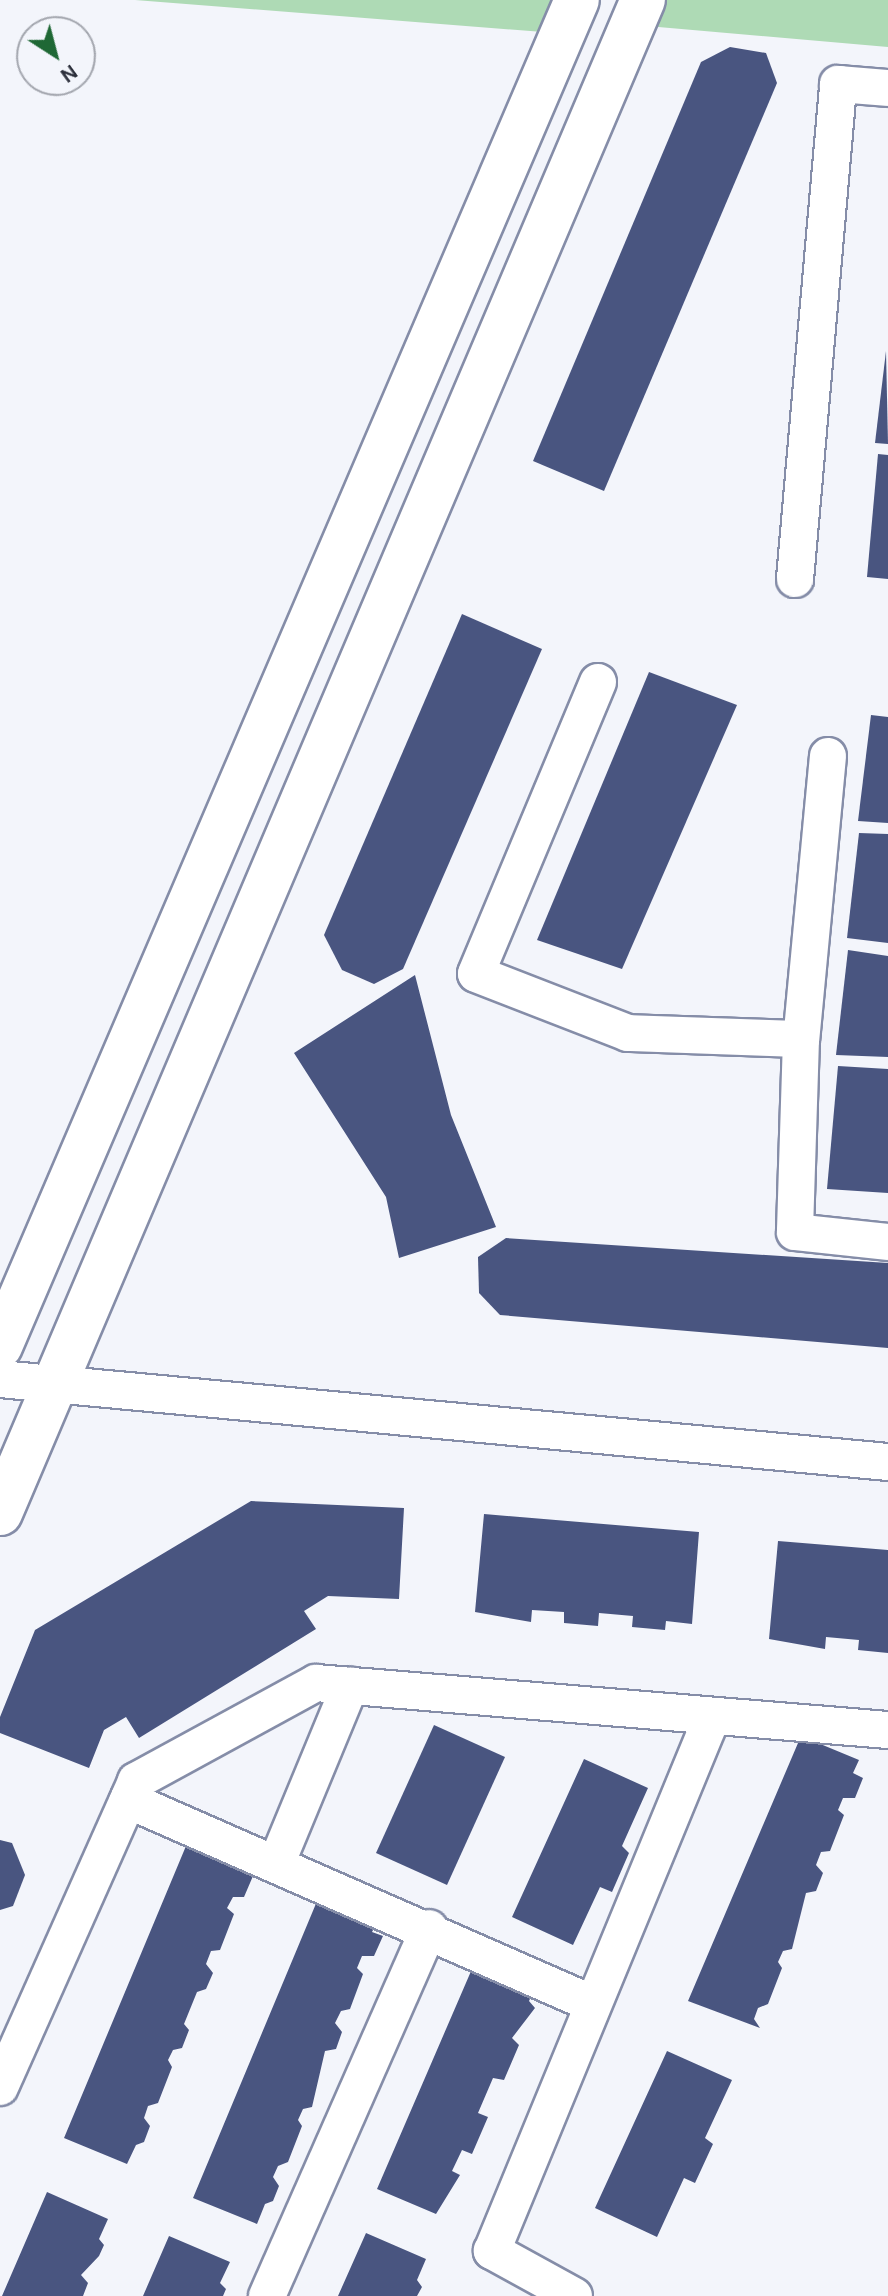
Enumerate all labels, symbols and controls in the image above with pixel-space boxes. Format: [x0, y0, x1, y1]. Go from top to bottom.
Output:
north arrow [16, 16, 96, 96]
text: N [55, 59, 83, 89]

